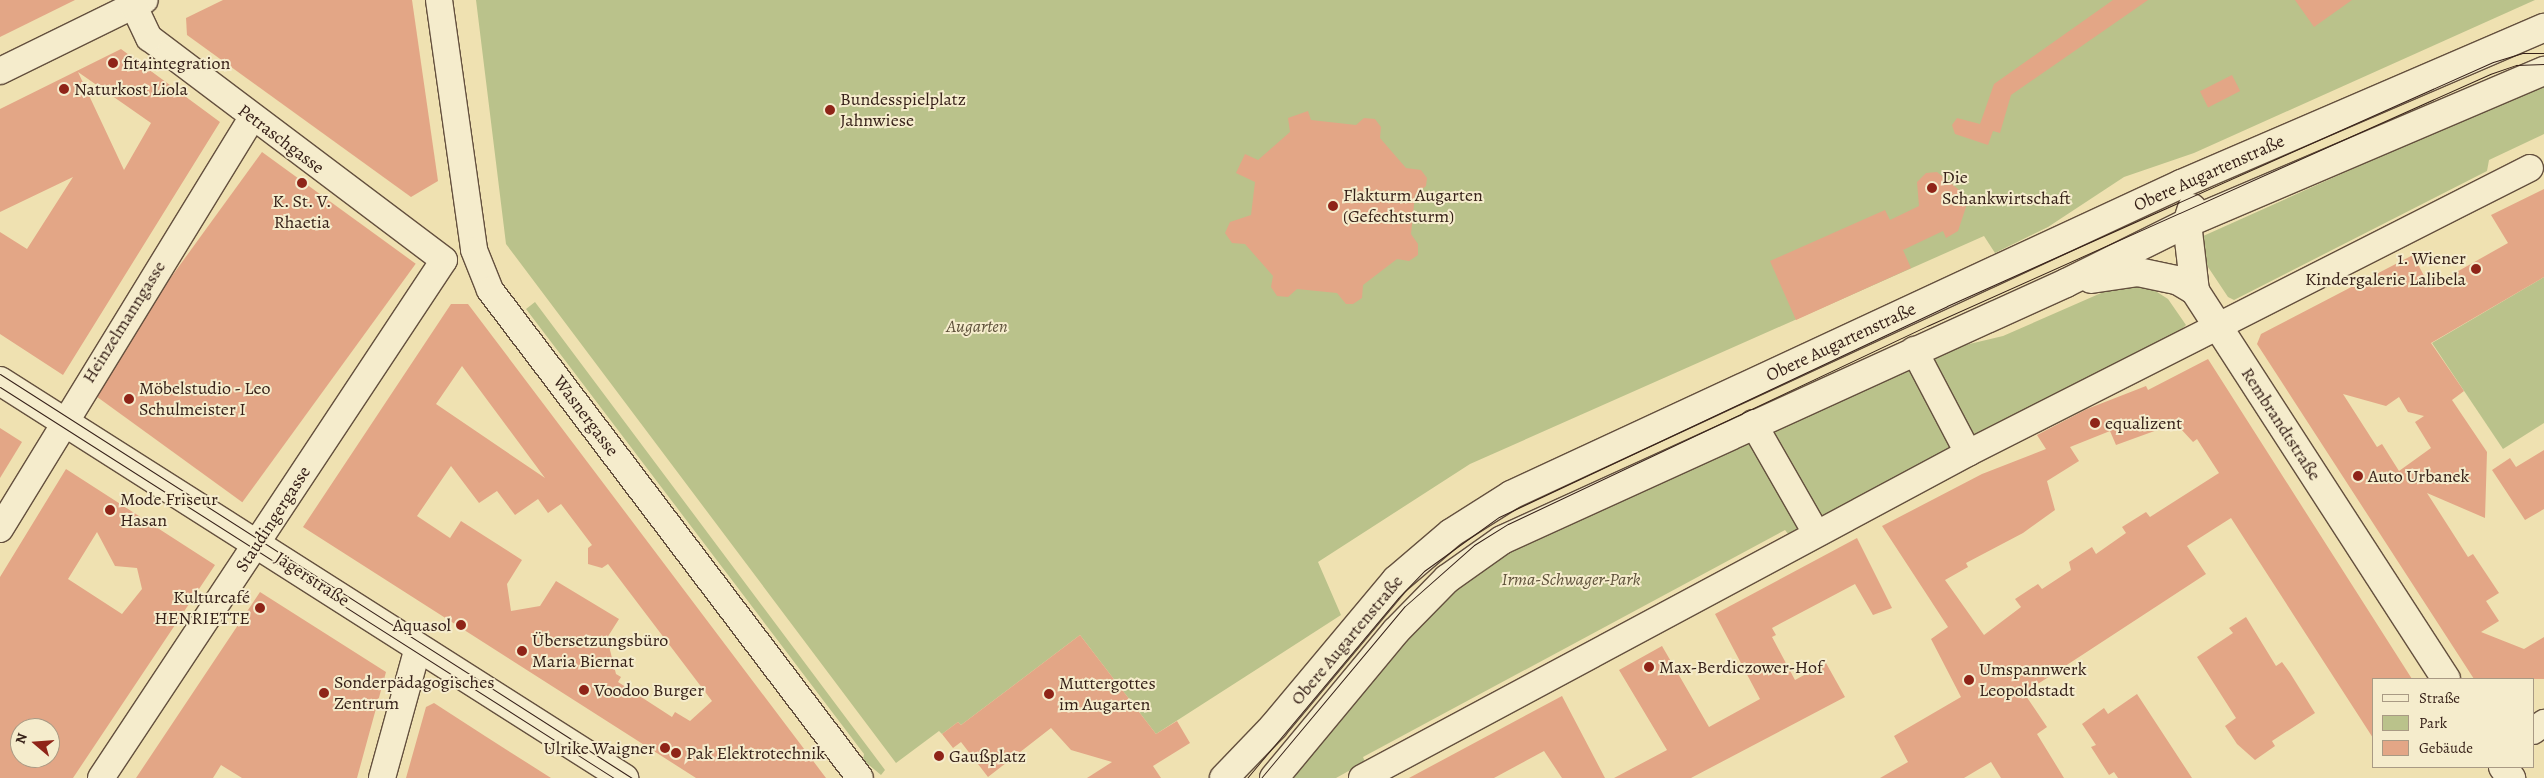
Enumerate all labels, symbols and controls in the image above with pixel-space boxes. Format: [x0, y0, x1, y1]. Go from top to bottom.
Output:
place label: fit4integration [123, 52, 230, 74]
marker: fit4integration [107, 57, 119, 69]
place label: Naturkost Liola [74, 78, 188, 100]
marker: Naturkost Liola [58, 83, 70, 95]
place label: Bundesspielplatz Jahnwiese [840, 89, 966, 132]
street label: Petraschgasse [234, 100, 328, 178]
marker: Bundesspielplatz Jahnwiese [824, 104, 836, 116]
street label: Obere Augartenstraße [2130, 130, 2288, 216]
place label: Die Schankwirtschaft [1942, 167, 2071, 210]
marker: K. St. V. Rhaetia [296, 177, 308, 189]
marker: Die Schankwirtschaft [1926, 182, 1938, 194]
place label: Flakturm Augarten (Gefechtsturm) [1343, 185, 1483, 228]
place label: K. St. V. Rhaetia [272, 191, 332, 233]
marker: Flakturm Augarten (Gefechtsturm) [1327, 200, 1339, 212]
place label: 1. Wiener Kindergalerie Lalibela [2305, 248, 2466, 290]
street label: Heinzelmanngasse [78, 257, 170, 387]
marker: 1. Wiener Kindergalerie Lalibela [2470, 263, 2482, 275]
street label: Obere Augartenstraße [1763, 298, 1919, 386]
park label: Augarten [946, 315, 1008, 337]
street label: Rembrandtstraße [2236, 364, 2326, 484]
street label: Wasnergasse [549, 371, 623, 461]
place label: Möbelstudio - Leo Schulmeister I [139, 378, 271, 420]
marker: Möbelstudio - Leo Schulmeister I [123, 393, 135, 405]
place label: equalizent [2105, 412, 2182, 434]
marker: equalizent [2089, 417, 2101, 429]
street label: Staudingergasse [231, 462, 315, 576]
place label: Auto Urbanek [2368, 465, 2470, 487]
marker: Auto Urbanek [2352, 470, 2364, 482]
place label: Mode Friseur Hasan [120, 489, 218, 532]
marker: Mode Friseur Hasan [104, 504, 116, 516]
street label: Jägerstraße [271, 547, 353, 611]
park label: Irma-Schwager-Park [1501, 568, 1641, 590]
street label: Obere Augartenstraße [1286, 571, 1408, 709]
place label: Kulturcafé HENRIETTE [154, 587, 250, 630]
marker: Kulturcafé HENRIETTE [254, 602, 266, 614]
place label: Aquasol [393, 614, 451, 636]
marker: Aquasol [455, 619, 467, 631]
place label: Übersetzungsbüro Maria Biernat [532, 630, 668, 672]
marker: Übersetzungsbüro Maria Biernat [516, 645, 528, 657]
place label: Max-Berdiczower-Hof [1659, 656, 1823, 678]
place label: Umspannwerk Leopoldstadt [1979, 659, 2087, 702]
marker: Max-Berdiczower-Hof [1643, 661, 1655, 673]
place label: Sonderpädagogisches Zentrum [334, 672, 494, 714]
place label: Muttergottes im Augarten [1059, 673, 1156, 716]
marker: Umspannwerk Leopoldstadt [1963, 674, 1975, 686]
legend [2372, 678, 2534, 768]
place label: Voodoo Burger [594, 679, 704, 701]
marker: Voodoo Burger [578, 684, 590, 696]
marker: Sonderpädagogisches Zentrum [318, 687, 330, 699]
marker: Muttergottes im Augarten [1043, 688, 1055, 700]
text: Straße [2419, 688, 2460, 708]
text: Park [2419, 713, 2447, 733]
north arrow [10, 718, 60, 768]
text: N [11, 731, 32, 746]
place label: Ulrike Waigner [544, 737, 655, 759]
text: Gebäude [2419, 738, 2473, 758]
marker: Ulrike Waigner [659, 742, 671, 754]
place label: Pak Elektrotechnik [686, 742, 825, 764]
place label: Gaußplatz [949, 745, 1026, 767]
marker: Pak Elektrotechnik [670, 747, 682, 759]
marker: Gaußplatz [933, 750, 945, 762]

